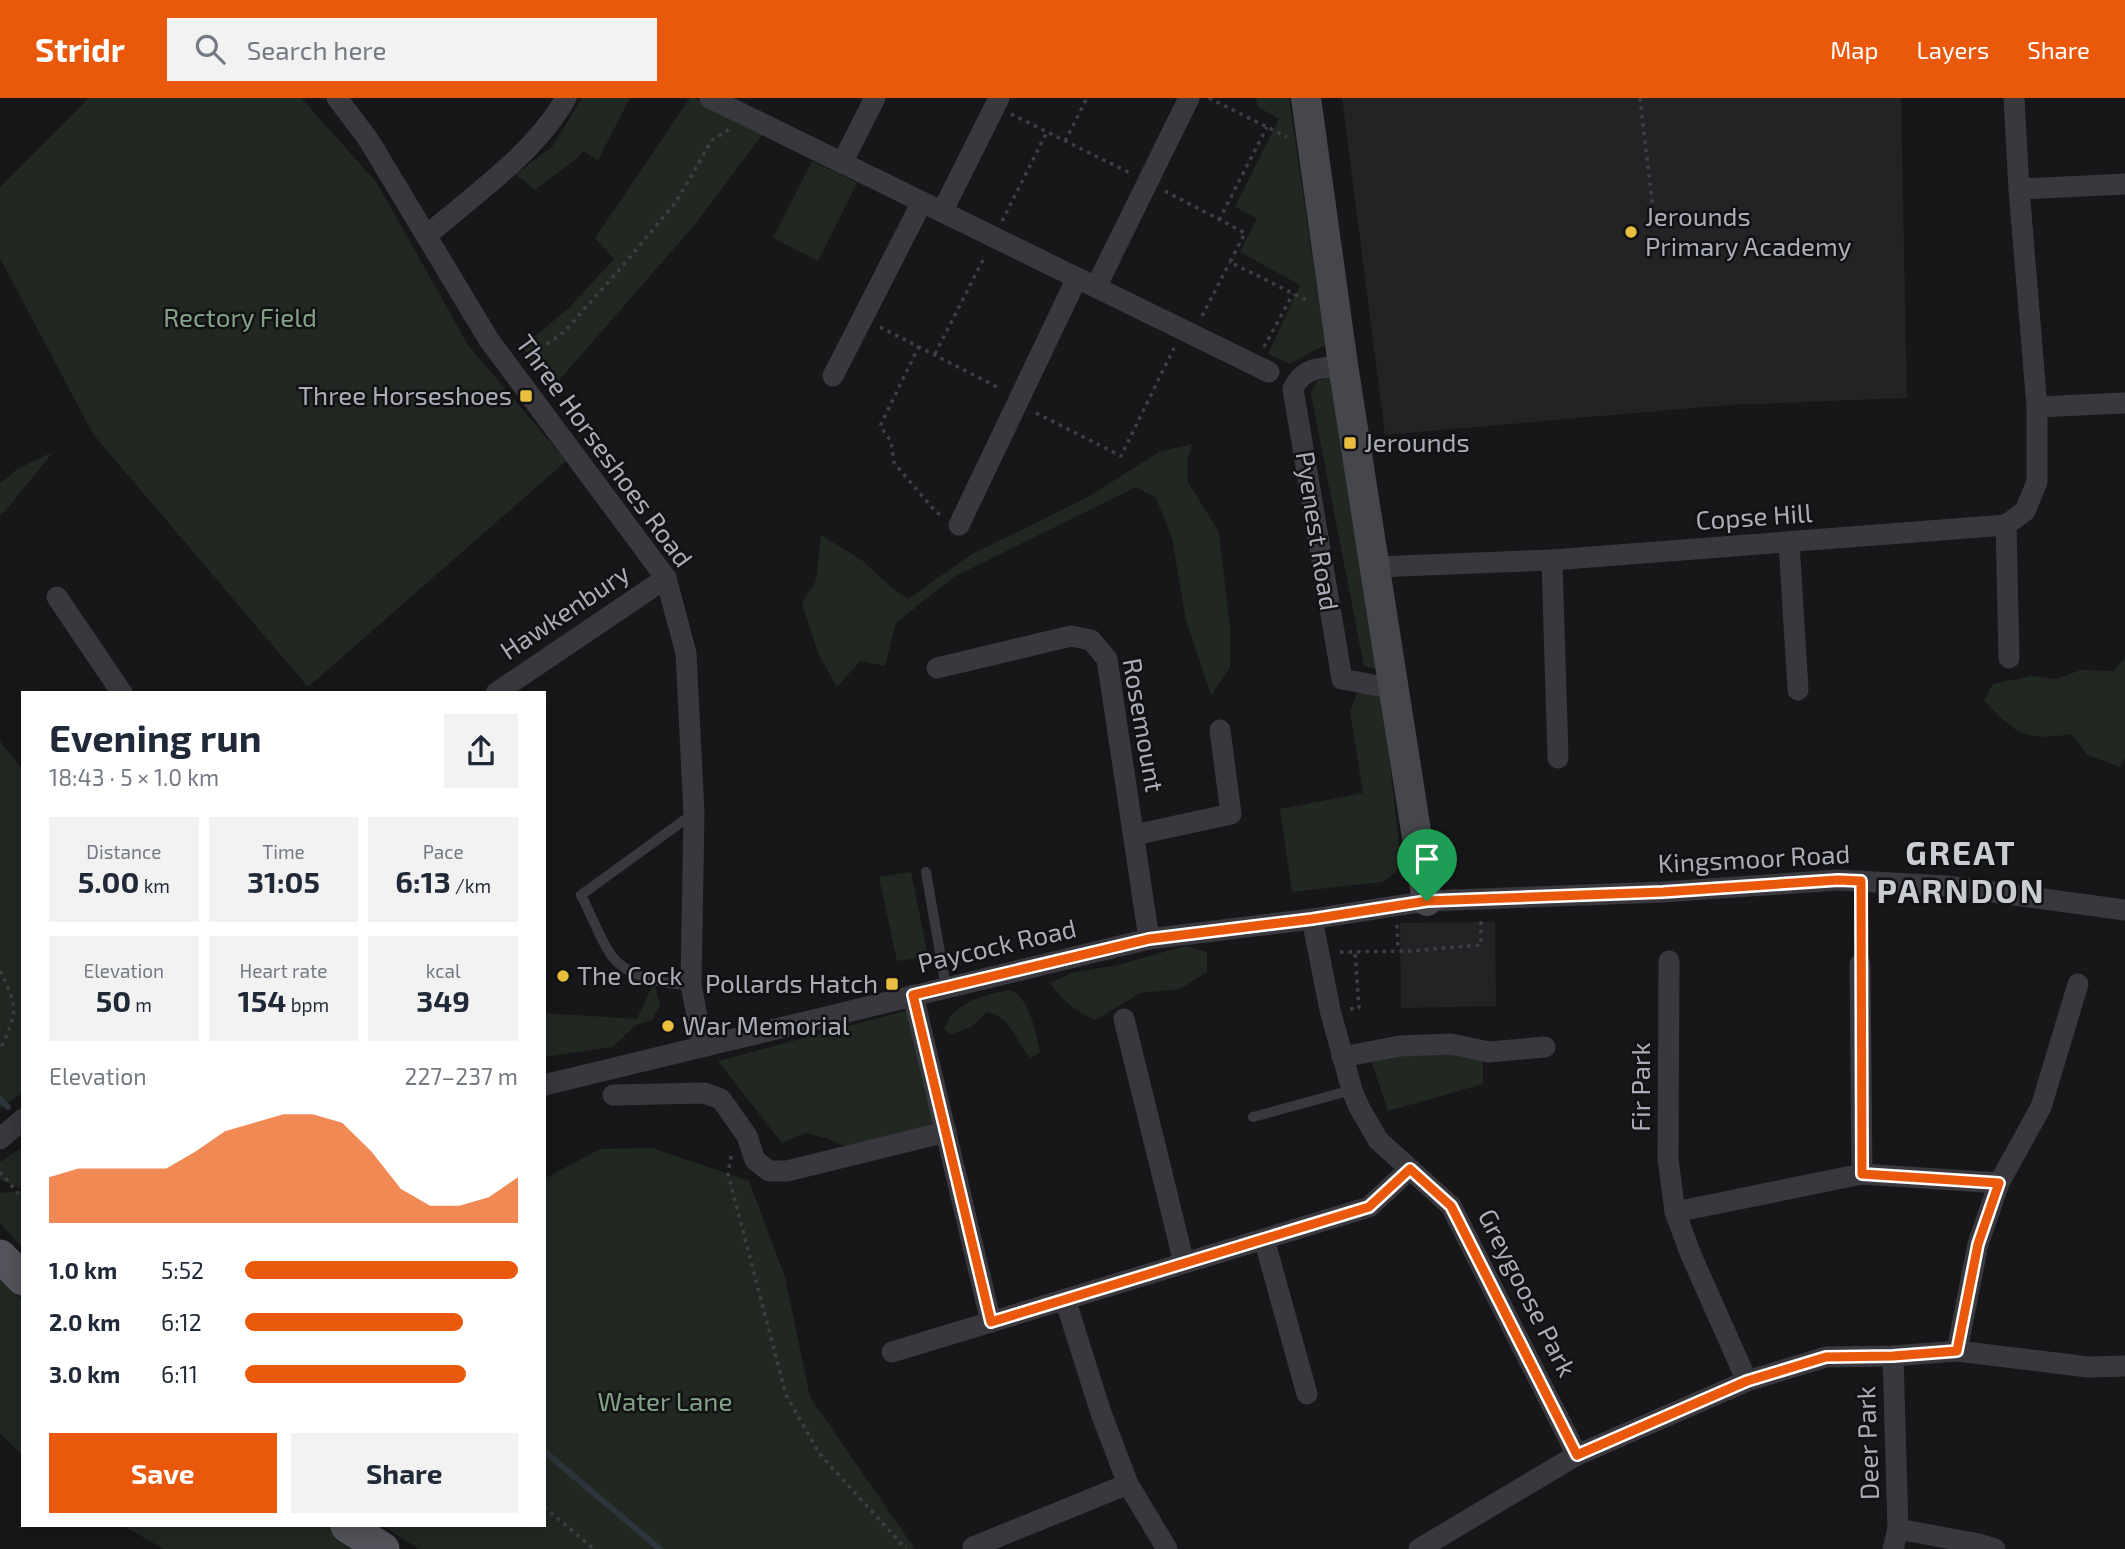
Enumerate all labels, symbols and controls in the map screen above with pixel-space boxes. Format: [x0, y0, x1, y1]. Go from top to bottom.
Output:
search box [167, 18, 657, 81]
text: Stridr [35, 29, 125, 69]
icon: search [191, 30, 229, 68]
text: Search here [247, 34, 386, 65]
text: Map [1830, 35, 1878, 64]
text: Layers [1916, 35, 1989, 64]
text: Share [2027, 35, 2090, 64]
place label: Jerounds Primary Academy [1645, 200, 1852, 261]
marker: Jerounds Primary Academy [1623, 224, 1639, 240]
park label: Rectory Field [163, 301, 317, 332]
street label: Three Horseshoes Road [510, 328, 700, 572]
place label: Three Horseshoes [298, 379, 512, 410]
marker: Three Horseshoes [518, 388, 534, 404]
place label: Jerounds [1364, 426, 1470, 457]
marker: Jerounds [1342, 435, 1358, 451]
street label: Pyenest Road [1291, 449, 1346, 613]
street label: Copse Hill [1695, 496, 1814, 535]
street label: Hawkenbury [494, 556, 635, 665]
street label: Rosemount [1117, 655, 1172, 794]
text: Evening run [49, 714, 262, 760]
button: share [444, 714, 518, 788]
text: 18:43 · 5 × 1.0 km [49, 763, 219, 791]
pin [1397, 829, 1457, 901]
district label: GREAT PARNDON [1876, 832, 2046, 910]
street label: Kingsmoor Road [1657, 837, 1851, 878]
text: Distance [86, 840, 161, 863]
text: Time [262, 840, 305, 863]
text: Pace [423, 840, 464, 863]
icon: arrive [1408, 840, 1446, 878]
text: 5.00 [78, 863, 139, 899]
text: 31:05 [247, 863, 320, 899]
text: 6:13 [395, 863, 451, 899]
text: km [139, 874, 170, 897]
text: /km [451, 874, 491, 897]
street label: Paycock Road [914, 911, 1079, 978]
text: Elevation [84, 959, 164, 982]
text: Heart rate [240, 959, 327, 982]
text: kcal [426, 959, 461, 982]
place label: The Cock [577, 959, 683, 990]
place label: Pollards Hatch [705, 967, 878, 998]
marker: The Cock [555, 968, 571, 984]
marker: Pollards Hatch [884, 976, 900, 992]
text: 50 [96, 982, 131, 1018]
text: 154 [238, 982, 286, 1018]
text: 349 [416, 982, 470, 1018]
text: m [131, 993, 152, 1016]
text: bpm [286, 993, 329, 1016]
place label: War Memorial [682, 1009, 850, 1040]
marker: War Memorial [660, 1018, 676, 1034]
street label: Fir Park [1624, 1042, 1655, 1132]
text: Elevation [49, 1062, 147, 1090]
text: 227–237 m [404, 1062, 518, 1090]
street label: Greygoose Park [1473, 1203, 1584, 1381]
text: 1.0 km [49, 1256, 117, 1284]
text: 5:52 [161, 1256, 204, 1284]
text: 2.0 km [49, 1308, 121, 1336]
text: 6:12 [161, 1308, 202, 1336]
text: 3.0 km [49, 1360, 120, 1388]
text: 6:11 [161, 1360, 198, 1388]
park label: Water Lane [598, 1385, 732, 1416]
street label: Deer Park [1849, 1386, 1884, 1501]
button: Save [49, 1433, 277, 1513]
button: Share [291, 1433, 518, 1513]

